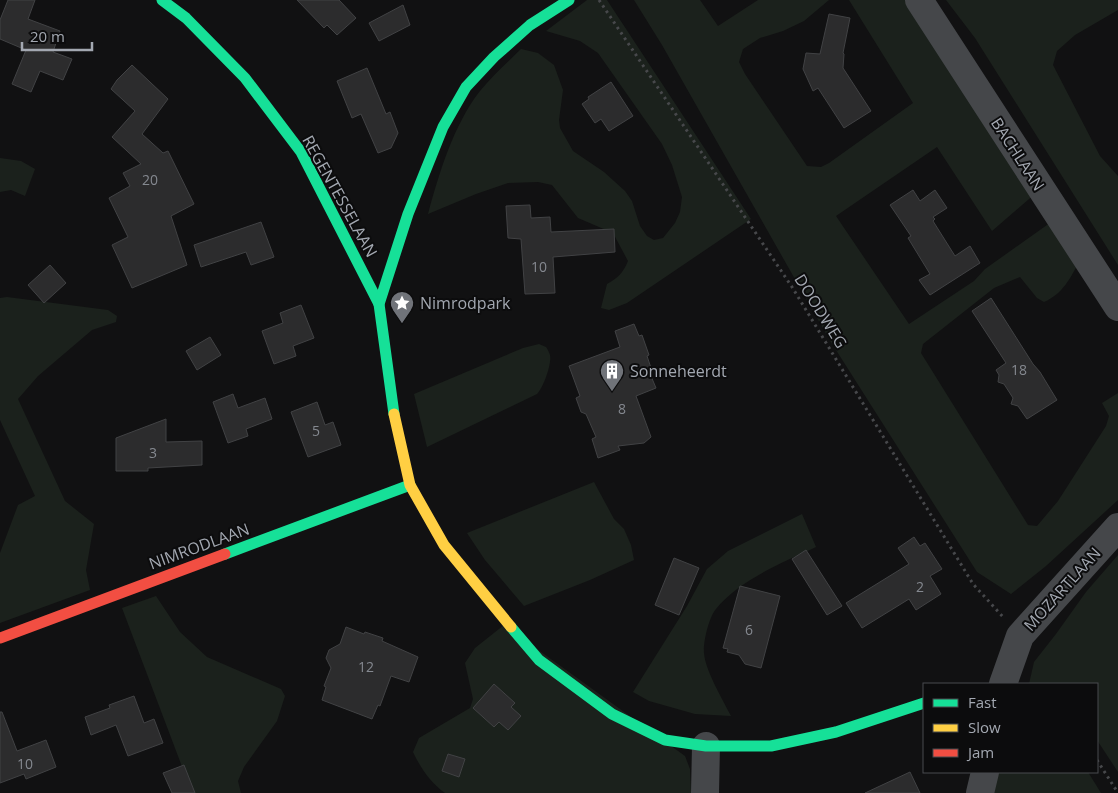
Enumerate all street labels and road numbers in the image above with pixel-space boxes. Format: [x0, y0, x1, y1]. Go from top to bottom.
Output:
street label: BACHLAAN [986, 113, 1050, 195]
street label: REGENTESSELAAN [297, 131, 383, 261]
street label: DOODWEG [790, 270, 852, 352]
street label: NIMRODLAAN [146, 518, 252, 574]
street label: MOZARTLAAN [1019, 542, 1105, 636]

